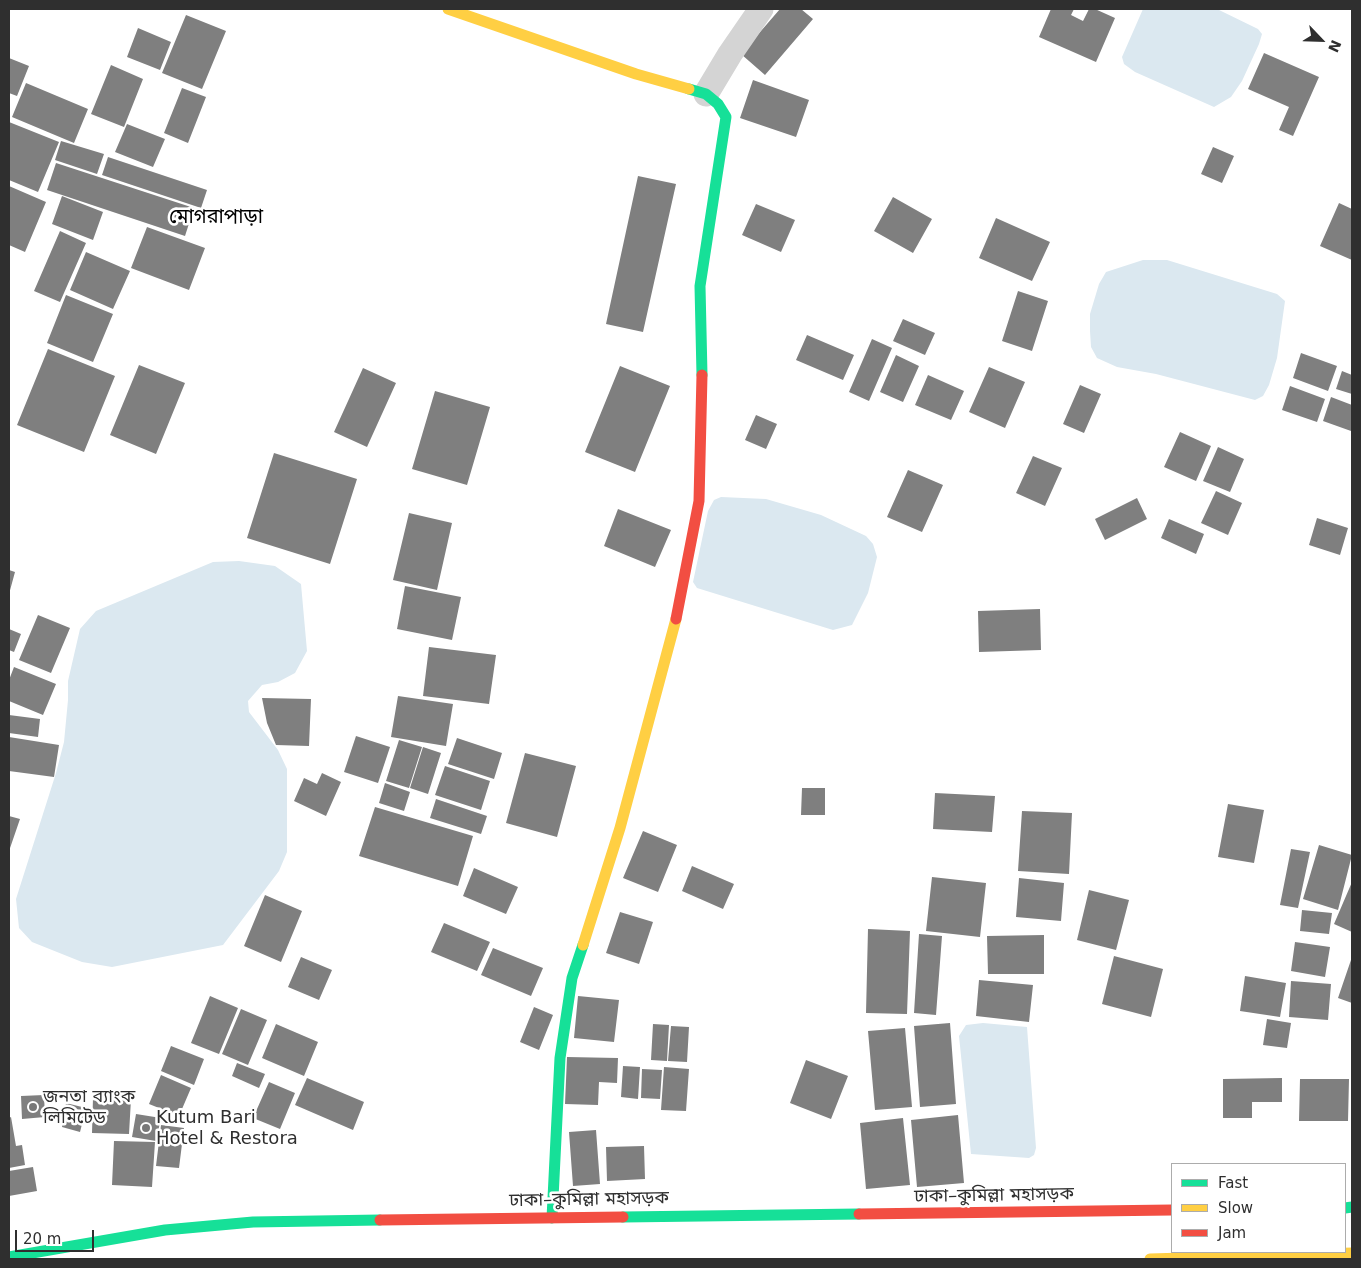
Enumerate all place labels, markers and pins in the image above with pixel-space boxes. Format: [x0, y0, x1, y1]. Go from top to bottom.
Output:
place label: জনতা ব্যাংক লিমিটেড [43, 1086, 135, 1128]
marker: জনতা ব্যাংক লিমিটেড [27, 1101, 39, 1113]
place label: Kutum Bari Hotel & Restora [156, 1107, 298, 1150]
marker: Kutum Bari Hotel & Restora [140, 1122, 152, 1134]

